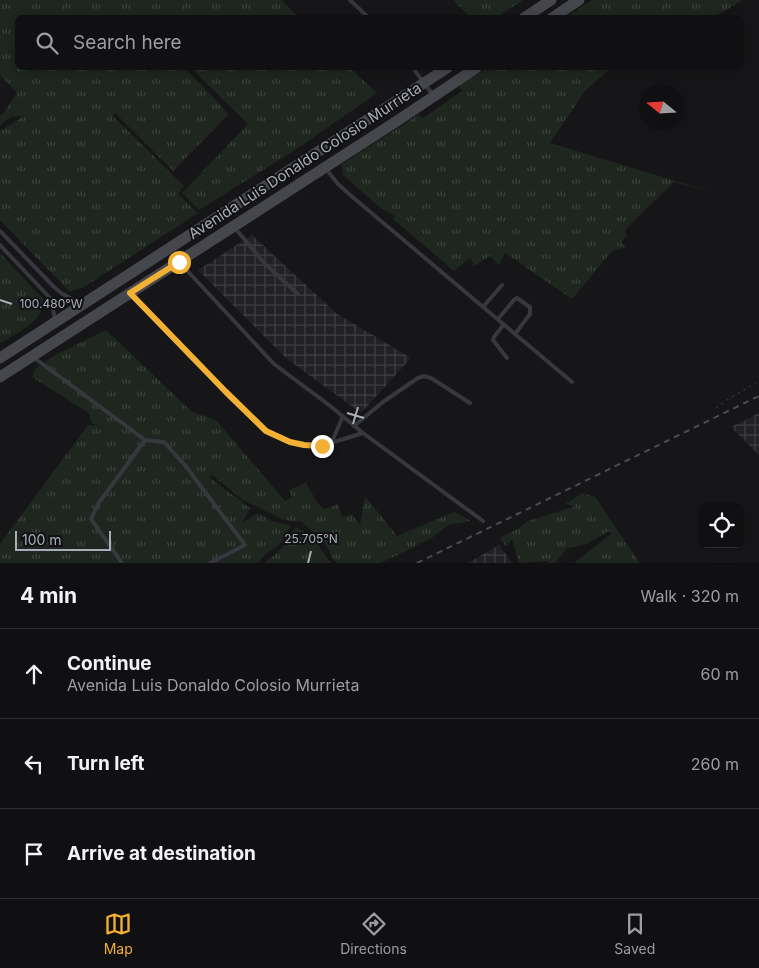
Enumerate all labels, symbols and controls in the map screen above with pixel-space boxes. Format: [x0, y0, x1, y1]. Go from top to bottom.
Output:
search box [15, 15, 744, 70]
icon: search [33, 29, 61, 57]
text: Search here [73, 31, 182, 54]
street label: Avenida Luis Donaldo Colosio Murrieta [185, 78, 425, 243]
north arrow [639, 85, 684, 130]
route start [168, 251, 191, 274]
text: 100.480°W [19, 296, 83, 311]
route end [311, 435, 334, 458]
map controls [699, 503, 744, 548]
button: locate [699, 503, 744, 548]
scale bar [15, 528, 111, 551]
text: 100 m [22, 531, 62, 548]
text: 25.705°N [284, 531, 338, 546]
text: 4 min [20, 583, 77, 608]
text: Walk · 320 m [641, 586, 739, 606]
text: Continue [67, 652, 152, 675]
icon: ahead [20, 660, 48, 688]
text: 60 m [700, 664, 739, 684]
text: Avenida Luis Donaldo Colosio Murrieta [67, 675, 359, 695]
icon: left [20, 750, 48, 778]
text: Turn left [67, 752, 145, 775]
text: 260 m [691, 754, 739, 774]
icon: arrive [20, 840, 48, 868]
text: Arrive at destination [67, 842, 256, 865]
tab: Map [104, 910, 133, 957]
tab: Directions [340, 910, 407, 957]
tab: Saved [614, 910, 655, 957]

